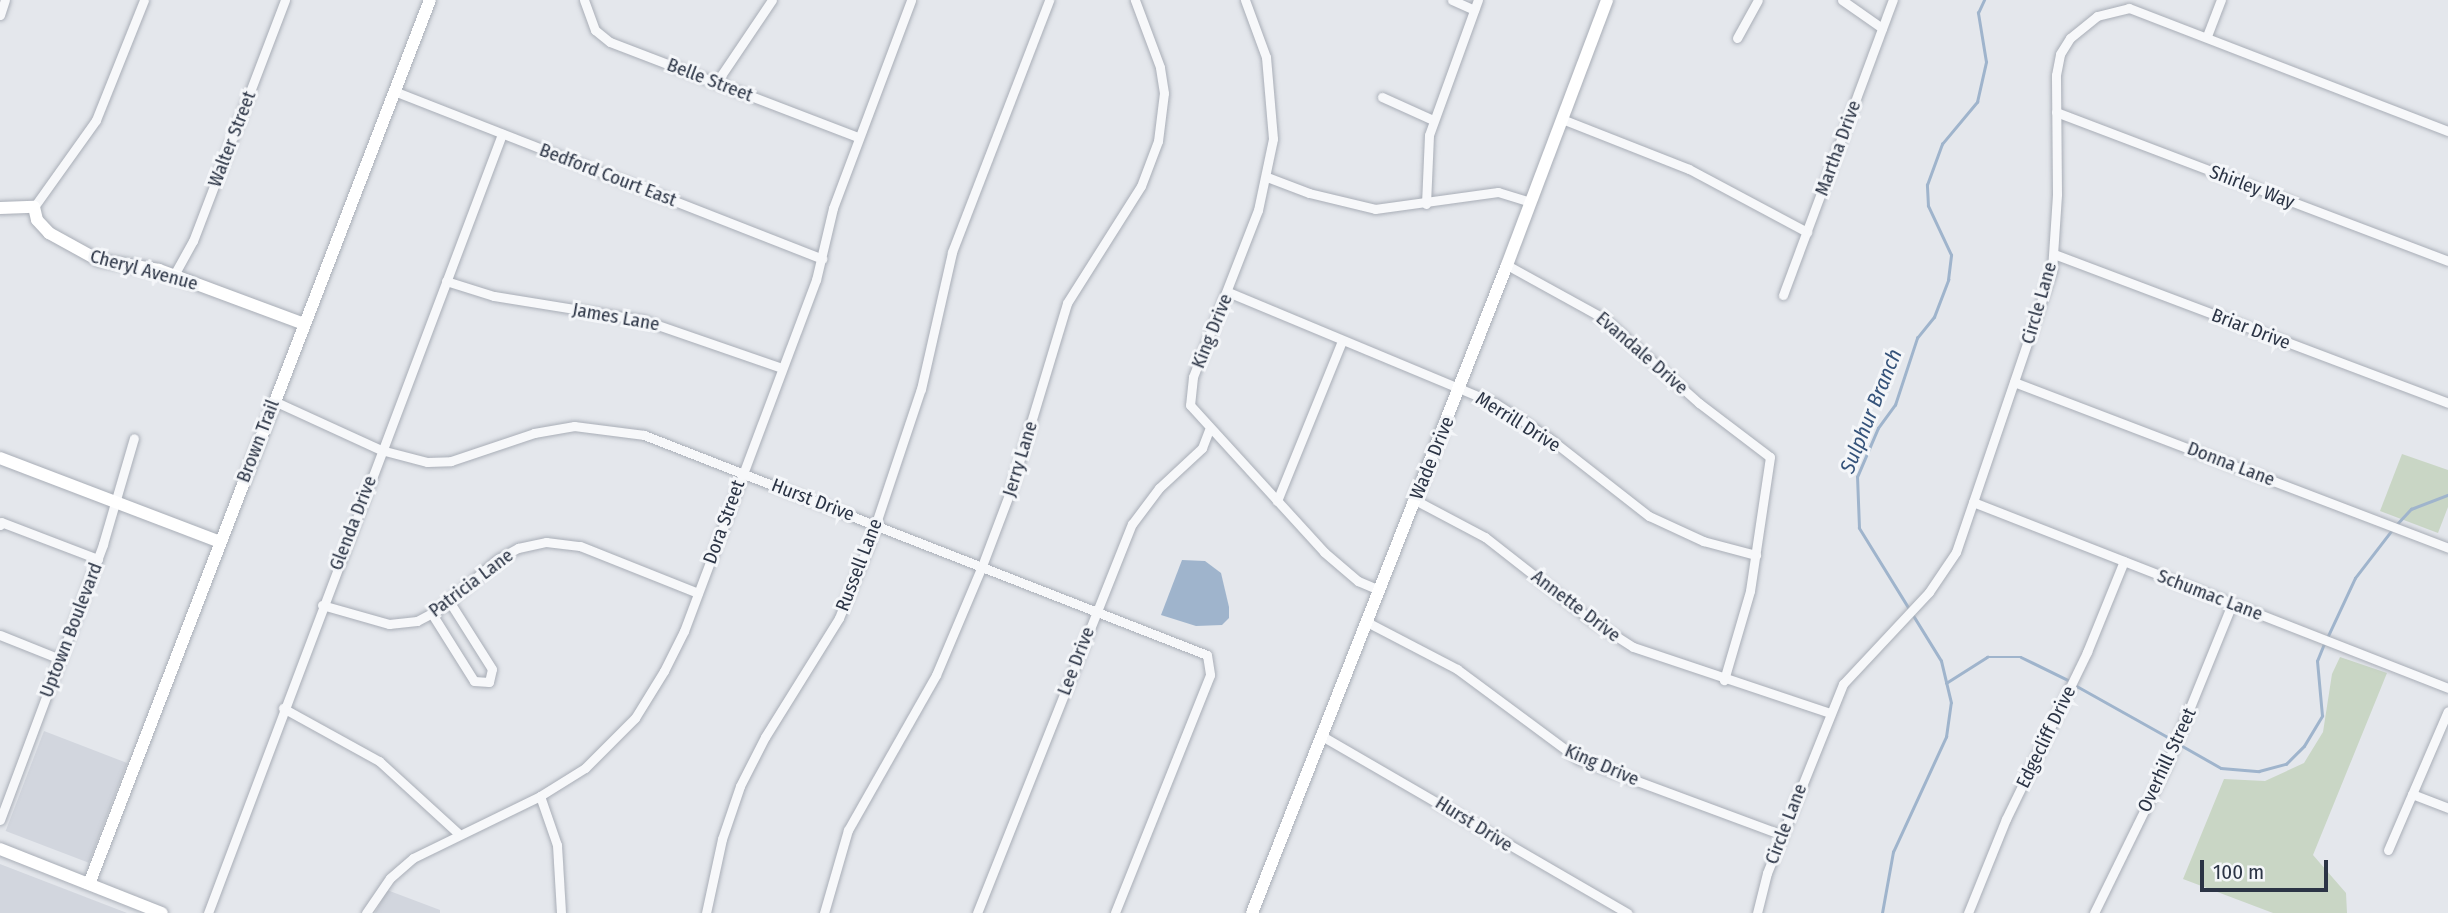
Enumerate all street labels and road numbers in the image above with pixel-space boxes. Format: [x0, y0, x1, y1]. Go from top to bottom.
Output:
street label: Belle Street [664, 53, 756, 107]
street label: Walter Street [203, 88, 261, 190]
street label: Martha Drive [1810, 97, 1866, 199]
street label: Bedford Court East [536, 138, 680, 212]
street label: Shirley Way [2206, 160, 2298, 214]
street label: Cheryl Avenue [88, 245, 200, 295]
street label: Circle Lane [2016, 259, 2062, 347]
street label: King Drive [1187, 290, 1237, 372]
street label: James Lane [571, 298, 661, 336]
street label: Briar Drive [2208, 304, 2294, 354]
street label: Evandale Drive [1591, 307, 1693, 399]
street label: Merrill Drive [1471, 387, 1565, 457]
street label: Brown Trail [232, 396, 284, 486]
street label: Wade Drive [1405, 413, 1459, 503]
street label: Jerry Lane [998, 418, 1042, 500]
street label: Donna Lane [2184, 437, 2278, 491]
street label: Glenda Drive [325, 473, 381, 573]
street label: Hurst Drive [768, 474, 858, 526]
street label: Dora Street [698, 477, 750, 567]
street label: Russell Lane [831, 516, 887, 614]
street label: Patricia Lane [424, 544, 518, 622]
street label: Uptown Boulevard [35, 559, 107, 701]
street label: Schumac Lane [2154, 564, 2266, 626]
street label: Annette Drive [1527, 565, 1625, 647]
street label: Lee Drive [1053, 624, 1099, 698]
street label: Edgecliff Drive [2011, 682, 2081, 792]
street label: Overhill Street [2133, 704, 2201, 816]
street label: King Drive [1561, 739, 1643, 791]
street label: Circle Lane [1760, 781, 1812, 867]
street label: Hurst Drive [1431, 791, 1517, 857]

